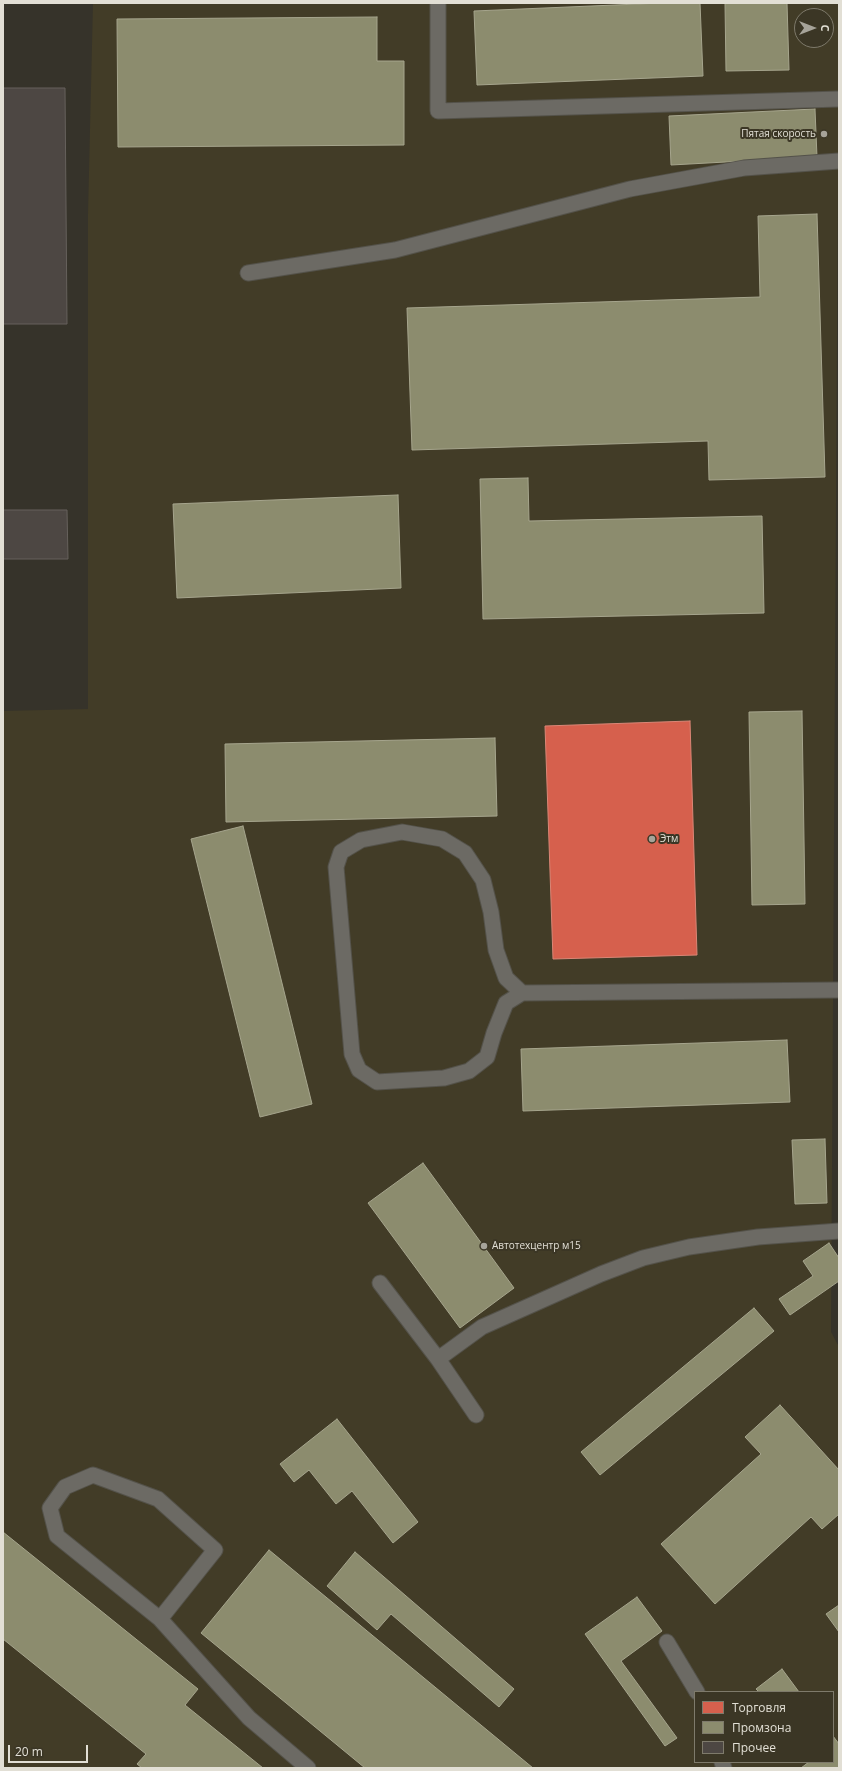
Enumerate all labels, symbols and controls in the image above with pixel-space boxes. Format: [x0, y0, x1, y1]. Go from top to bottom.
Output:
north arrow [794, 8, 834, 48]
text: С [818, 24, 833, 32]
place label: Пятая скорость [741, 128, 816, 140]
marker: Пятая скорость [819, 129, 829, 139]
place label: Этм [660, 833, 678, 845]
marker: Этм [647, 834, 657, 844]
place label: Автотехцентр м15 [492, 1240, 581, 1252]
marker: Автотехцентр м15 [479, 1241, 489, 1251]
legend [694, 1691, 834, 1763]
text: Торговля [732, 1699, 786, 1716]
text: Промзона [732, 1719, 791, 1736]
scale bar [10, 1737, 90, 1763]
text: Прочее [732, 1739, 776, 1756]
text: 20 m [15, 1743, 43, 1760]

